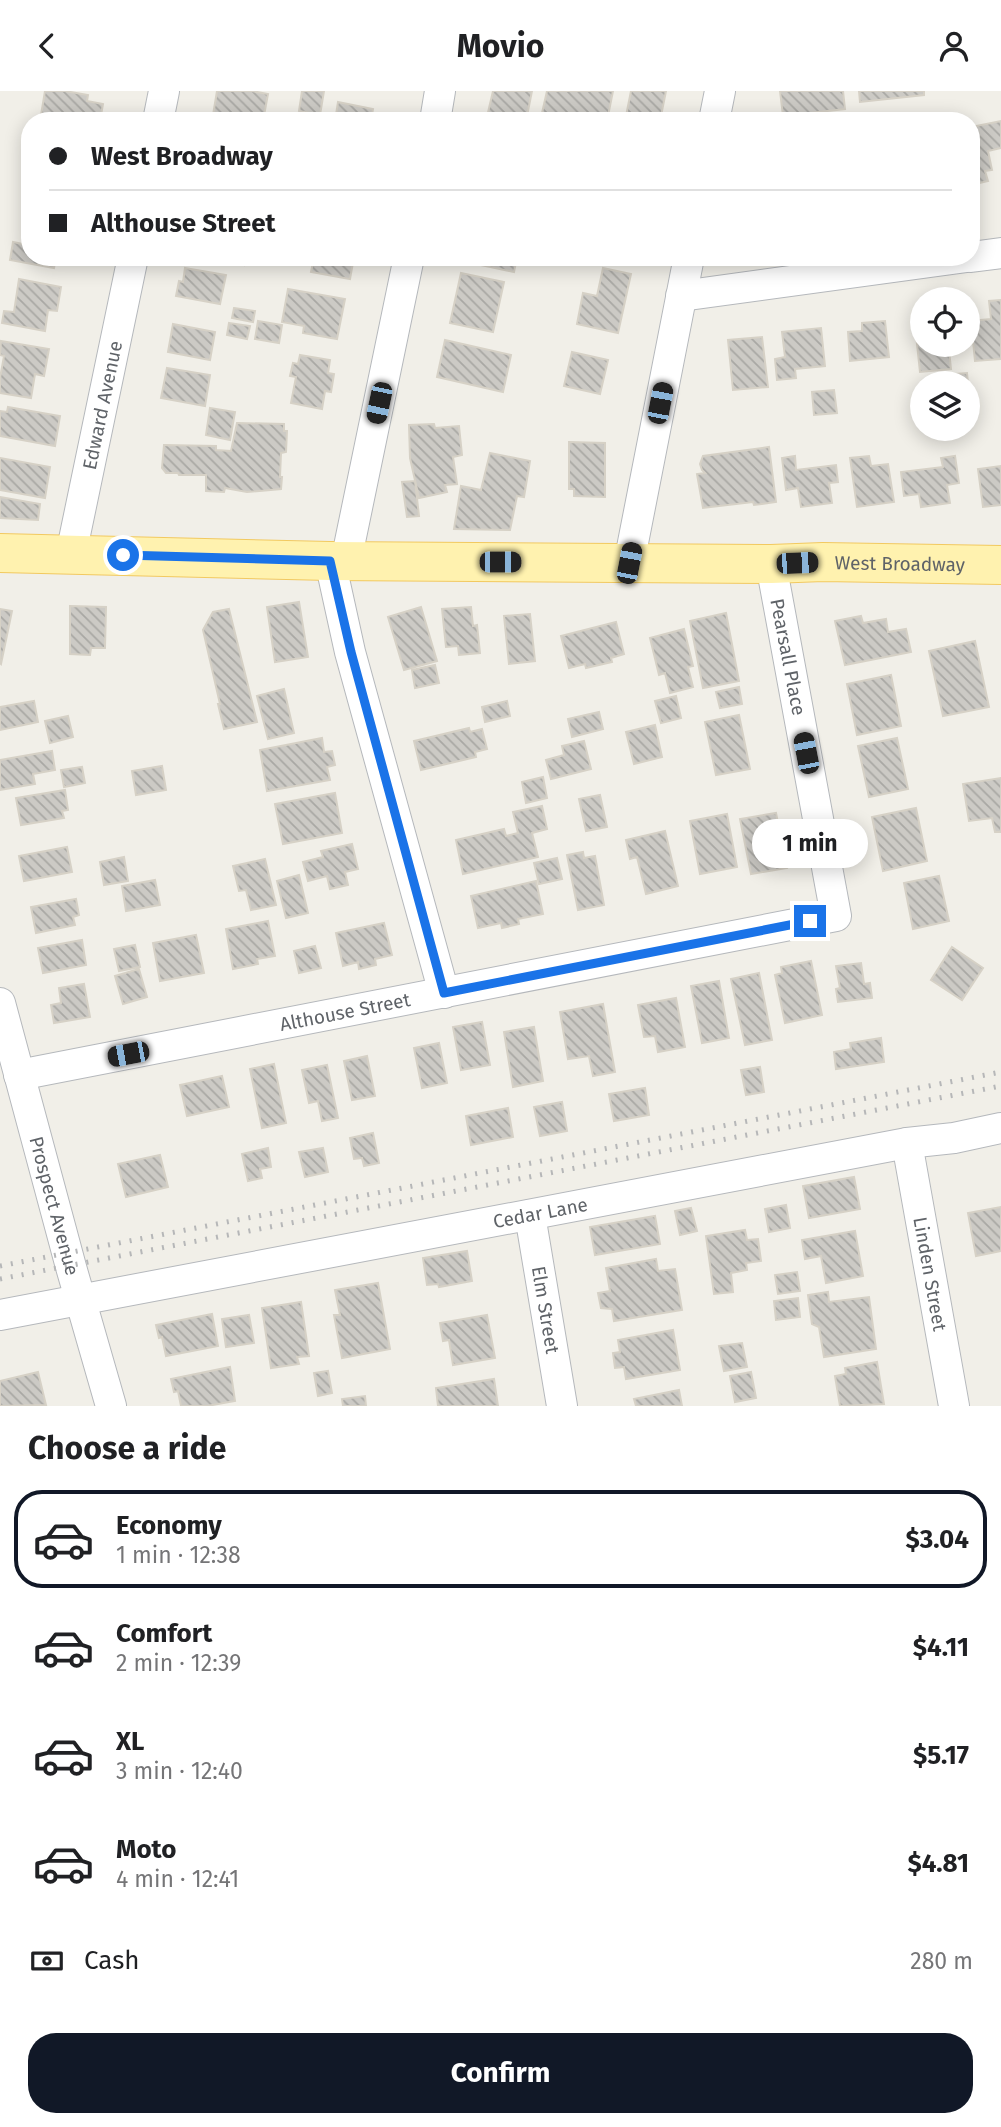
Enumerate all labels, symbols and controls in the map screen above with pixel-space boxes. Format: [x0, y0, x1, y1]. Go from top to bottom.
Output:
icon: back [28, 27, 66, 65]
text: Movio [457, 27, 544, 65]
icon: person [935, 27, 973, 65]
text: West Broadway [91, 141, 273, 172]
text: Althouse Street [91, 208, 276, 239]
map controls [910, 287, 980, 441]
button: locate [910, 287, 980, 357]
street label: Edward Avenue [77, 339, 127, 472]
button: layers [910, 371, 980, 441]
car [365, 380, 394, 426]
car [646, 380, 675, 426]
route start [107, 539, 139, 571]
car [615, 540, 644, 586]
street label: West Broadway [834, 551, 966, 576]
car [480, 552, 522, 573]
car [776, 552, 819, 574]
street label: Pearsall Place [765, 597, 811, 717]
car [792, 730, 821, 776]
callout: 1 min [752, 819, 868, 869]
text: 1 min [782, 829, 838, 857]
route end [794, 905, 826, 937]
street label: Althouse Street [278, 988, 412, 1036]
car [106, 1040, 151, 1068]
street label: Prospect Avenue [25, 1134, 84, 1278]
street label: Cedar Lane [491, 1192, 590, 1233]
street label: Linden Street [909, 1215, 952, 1333]
street label: Elm Street [527, 1264, 565, 1355]
text: Choose a ride [28, 1429, 226, 1467]
icon: car [32, 1508, 95, 1571]
text: Economy [116, 1510, 222, 1541]
text: $3.04 [905, 1524, 969, 1555]
text: 1 min · 12:38 [116, 1541, 241, 1569]
icon: car [32, 1616, 95, 1679]
text: Comfort [116, 1618, 212, 1649]
text: $4.11 [913, 1632, 969, 1663]
text: 2 min · 12:39 [116, 1649, 241, 1677]
icon: car [32, 1724, 95, 1787]
text: XL [116, 1726, 144, 1757]
text: $5.17 [913, 1740, 969, 1771]
text: 3 min · 12:40 [116, 1757, 243, 1785]
icon: car [32, 1832, 95, 1895]
text: Moto [116, 1834, 176, 1865]
text: $4.81 [907, 1848, 969, 1879]
text: 4 min · 12:41 [116, 1865, 239, 1893]
icon: cash [28, 1942, 66, 1980]
text: Cash [84, 1945, 140, 1976]
text: 280 m [910, 1947, 973, 1975]
button: Confirm [28, 2033, 973, 2113]

